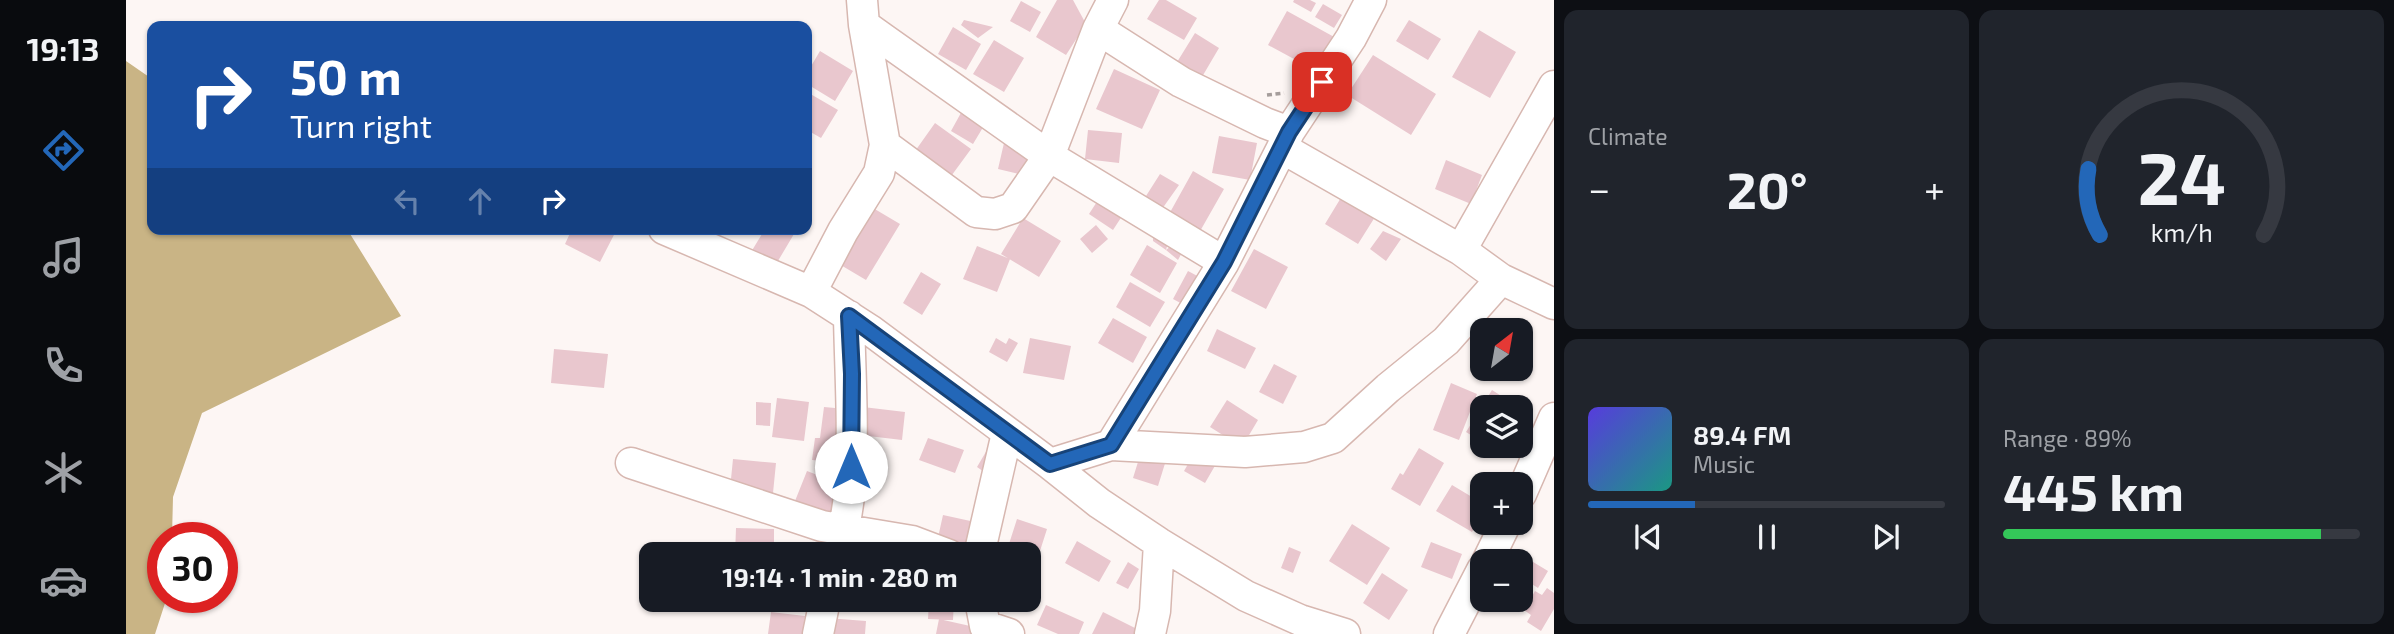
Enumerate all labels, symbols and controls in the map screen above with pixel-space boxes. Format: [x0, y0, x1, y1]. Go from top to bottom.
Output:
text: 19:13 [27, 29, 99, 67]
text: 50 m [290, 46, 402, 105]
icon: right [175, 49, 266, 140]
pin [1292, 52, 1352, 112]
icon: arrive [1303, 63, 1341, 101]
text: Turn right [290, 106, 432, 144]
text: Climate [1588, 122, 1668, 150]
icon: directions [39, 126, 88, 175]
text: 24 [2137, 133, 2226, 221]
text: 20° [1727, 157, 1808, 219]
text: − [1588, 165, 1610, 211]
text: + [1924, 165, 1945, 211]
icon: left [388, 182, 426, 220]
icon: ahead [461, 182, 499, 220]
icon: right [534, 182, 572, 220]
text: km/h [2150, 217, 2213, 247]
icon: music [39, 233, 88, 282]
north arrow [1470, 318, 1533, 382]
map controls [1470, 318, 1533, 612]
icon: phone [39, 341, 88, 390]
button: layers [1470, 395, 1533, 458]
text: 89.4 FM [1693, 419, 1791, 450]
text: Range · 89% [2003, 424, 2132, 452]
position arrow [814, 430, 888, 504]
icon: climate [39, 448, 88, 497]
text: Music [1693, 450, 1755, 478]
text: 445 km [2003, 459, 2184, 521]
button: + [1470, 472, 1533, 535]
icon: previous [1629, 518, 1667, 556]
icon: pause [1748, 518, 1786, 556]
icon: next [1867, 518, 1905, 556]
speed limit sign: 30 [147, 522, 238, 613]
button: − [1470, 549, 1533, 612]
icon: car [39, 556, 88, 605]
text: 19:14 · 1 min · 280 m [722, 561, 958, 592]

